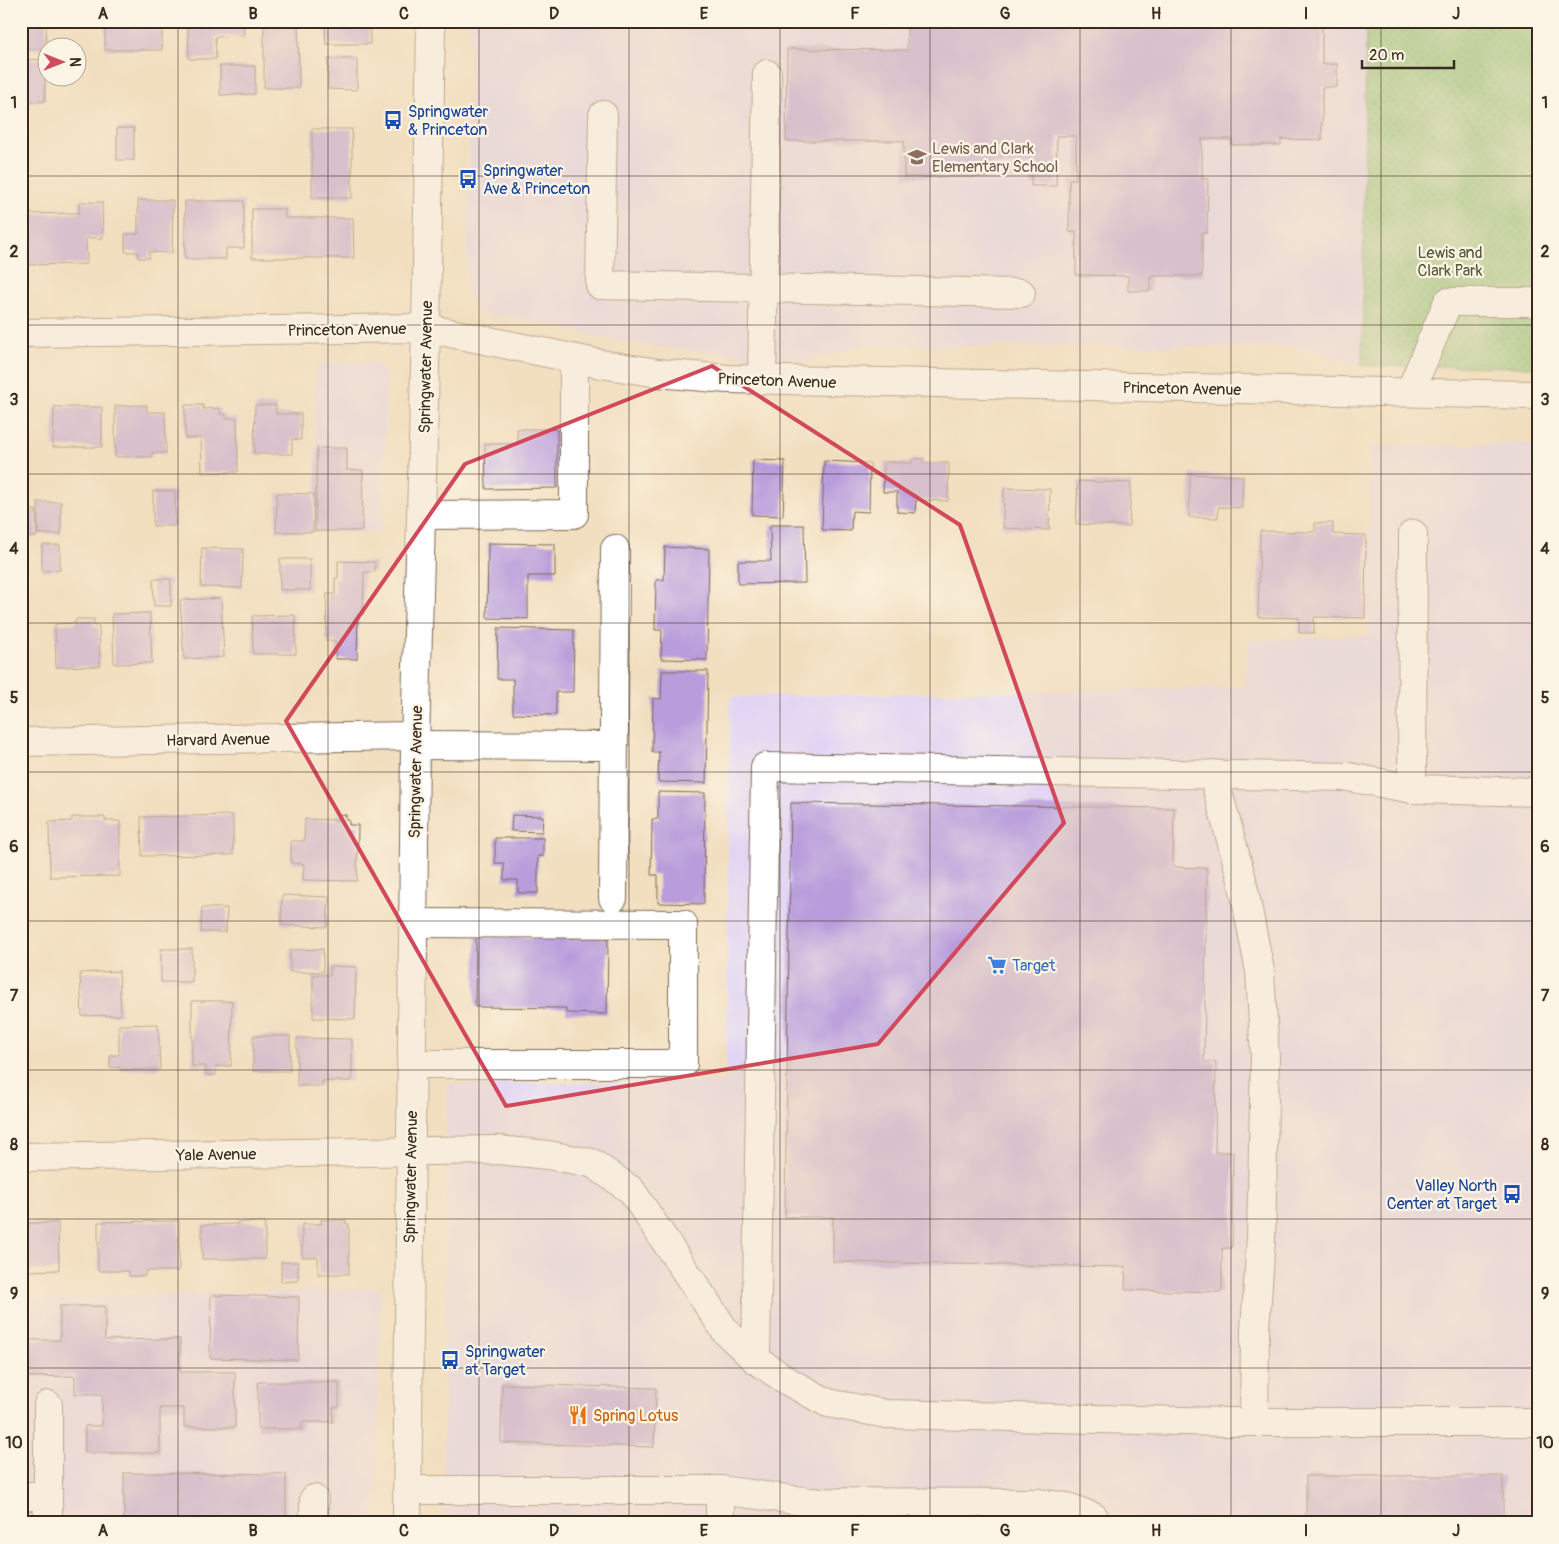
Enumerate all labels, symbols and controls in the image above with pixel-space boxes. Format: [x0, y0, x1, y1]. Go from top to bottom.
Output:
text: A [98, 4, 109, 24]
text: B [248, 4, 258, 24]
text: C [399, 4, 409, 24]
text: D [549, 4, 559, 24]
text: E [700, 4, 709, 24]
text: F [850, 4, 860, 24]
text: G [1000, 4, 1011, 24]
text: H [1151, 4, 1161, 24]
text: I [1304, 4, 1308, 24]
text: J [1452, 4, 1460, 24]
north arrow [38, 38, 88, 88]
scale bar [1362, 38, 1454, 70]
text: 20 m [1369, 46, 1404, 65]
text: N [66, 57, 83, 67]
text: 1 [11, 93, 17, 113]
text: 1 [1542, 93, 1548, 113]
place label: Springwater & Princeton [408, 102, 488, 140]
bus stop icon: Springwater & Princeton [382, 109, 404, 131]
place label: Lewis and Clark Elementary School [932, 139, 1058, 177]
school or university icon: Lewis and Clark Elementary School [906, 146, 928, 168]
place label: Springwater Ave & Princeton [483, 161, 590, 199]
bus stop icon: Springwater Ave & Princeton [457, 168, 479, 190]
text: 2 [10, 242, 19, 262]
text: 2 [1541, 242, 1550, 262]
park label: Lewis and Clark Park [1417, 243, 1483, 281]
street label: Springwater Avenue [415, 300, 437, 434]
street label: Princeton Avenue [288, 319, 407, 341]
street label: Princeton Avenue [717, 369, 837, 393]
street label: Princeton Avenue [1123, 378, 1242, 400]
text: 3 [10, 390, 19, 410]
text: 3 [1541, 390, 1550, 410]
text: 4 [9, 539, 19, 559]
text: 4 [1540, 539, 1550, 559]
text: 5 [10, 688, 19, 708]
text: 5 [1541, 688, 1550, 708]
street label: Springwater Avenue [405, 705, 427, 839]
street label: Harvard Avenue [166, 729, 270, 751]
text: 6 [9, 837, 19, 857]
text: 6 [1540, 837, 1550, 857]
supermarket icon: Target [986, 954, 1008, 976]
place label: Target [1012, 956, 1056, 976]
text: 7 [10, 986, 19, 1006]
text: 7 [1541, 986, 1550, 1006]
street label: Springwater Avenue [400, 1110, 422, 1244]
text: 8 [10, 1135, 18, 1155]
text: 8 [1541, 1135, 1549, 1155]
street label: Yale Avenue [175, 1144, 257, 1166]
place label: Valley North Center at Target [1387, 1176, 1498, 1214]
bus stop icon: Valley North Center at Target [1501, 1183, 1523, 1205]
text: 9 [10, 1284, 18, 1304]
text: 9 [1541, 1284, 1549, 1304]
place label: Springwater at Target [465, 1342, 545, 1380]
bus stop icon: Springwater at Target [439, 1349, 461, 1371]
restaurant icon: Spring Lotus [567, 1404, 589, 1426]
place label: Spring Lotus [593, 1406, 678, 1426]
text: 10 [5, 1433, 23, 1453]
text: 10 [1536, 1433, 1554, 1453]
text: A [98, 1521, 109, 1541]
text: B [248, 1521, 258, 1541]
text: C [399, 1521, 409, 1541]
text: D [549, 1521, 559, 1541]
text: E [700, 1521, 709, 1541]
text: F [850, 1521, 860, 1541]
text: G [1000, 1521, 1011, 1541]
text: H [1151, 1521, 1161, 1541]
text: I [1304, 1521, 1308, 1541]
text: J [1452, 1521, 1460, 1541]

